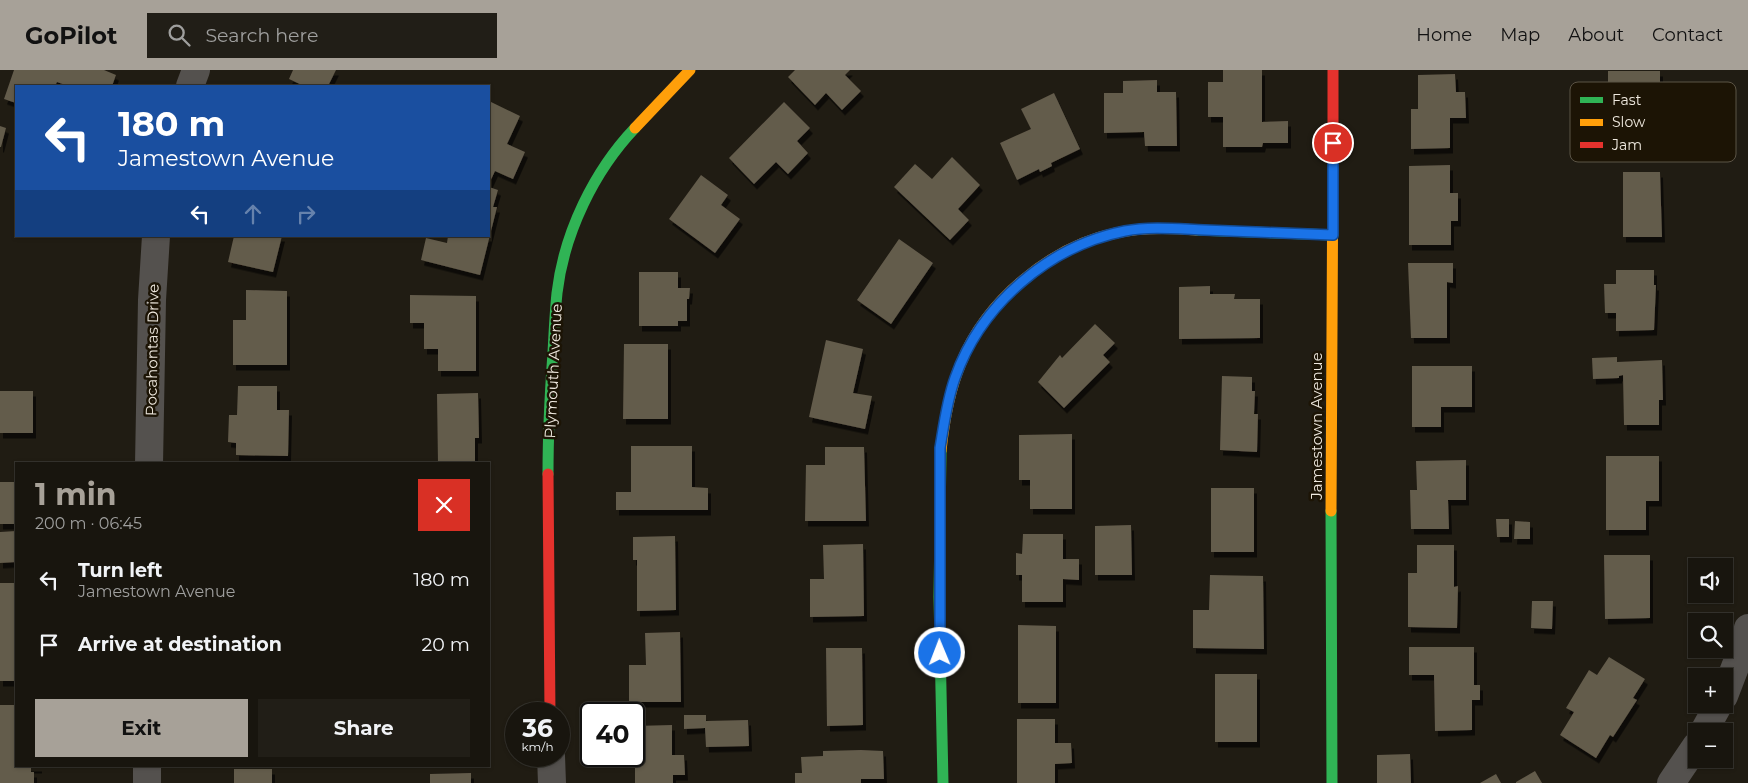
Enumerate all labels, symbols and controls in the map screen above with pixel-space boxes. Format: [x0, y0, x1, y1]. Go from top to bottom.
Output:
search box [147, 13, 497, 58]
text: GoPilot [25, 21, 117, 50]
icon: search [165, 21, 193, 49]
text: Search here [205, 24, 318, 47]
text: Home [1416, 24, 1472, 46]
text: Map [1500, 24, 1540, 46]
text: About [1568, 24, 1624, 46]
text: Contact [1652, 24, 1723, 46]
legend [1570, 82, 1736, 162]
text: Fast [1612, 91, 1642, 109]
text: 180 m [118, 102, 225, 145]
icon: left [35, 105, 100, 170]
text: Slow [1612, 113, 1646, 131]
pin [1312, 122, 1354, 164]
icon: arrive [1319, 129, 1347, 157]
text: Jam [1611, 136, 1642, 154]
text: Jamestown Avenue [118, 145, 334, 172]
icon: left [186, 200, 214, 228]
icon: ahead [239, 200, 267, 228]
icon: right [292, 200, 320, 228]
street label: Pocahontas Drive [141, 284, 163, 416]
street label: Plymouth Avenue [540, 303, 566, 439]
street label: Jamestown Avenue [1307, 352, 1326, 501]
text: 1 min [35, 476, 116, 513]
button: close [418, 479, 470, 531]
text: 200 m · 06:45 [35, 514, 142, 533]
map controls [1688, 558, 1733, 768]
button: sound [1688, 558, 1733, 603]
text: Turn left [78, 559, 163, 582]
icon: left [35, 566, 63, 594]
text: 180 m [413, 568, 470, 591]
text: Jamestown Avenue [78, 582, 235, 601]
button: search [1688, 613, 1733, 658]
position arrow [913, 626, 965, 678]
icon: arrive [35, 631, 63, 659]
text: Arrive at destination [78, 633, 282, 656]
text: 20 m [422, 633, 470, 656]
button: + [1688, 668, 1733, 713]
button: Exit [35, 699, 248, 757]
button: Share [258, 699, 470, 757]
speed limit sign: 40 [580, 702, 645, 767]
text: 36 [522, 713, 553, 743]
button: − [1688, 723, 1733, 768]
text: km/h [521, 739, 554, 754]

